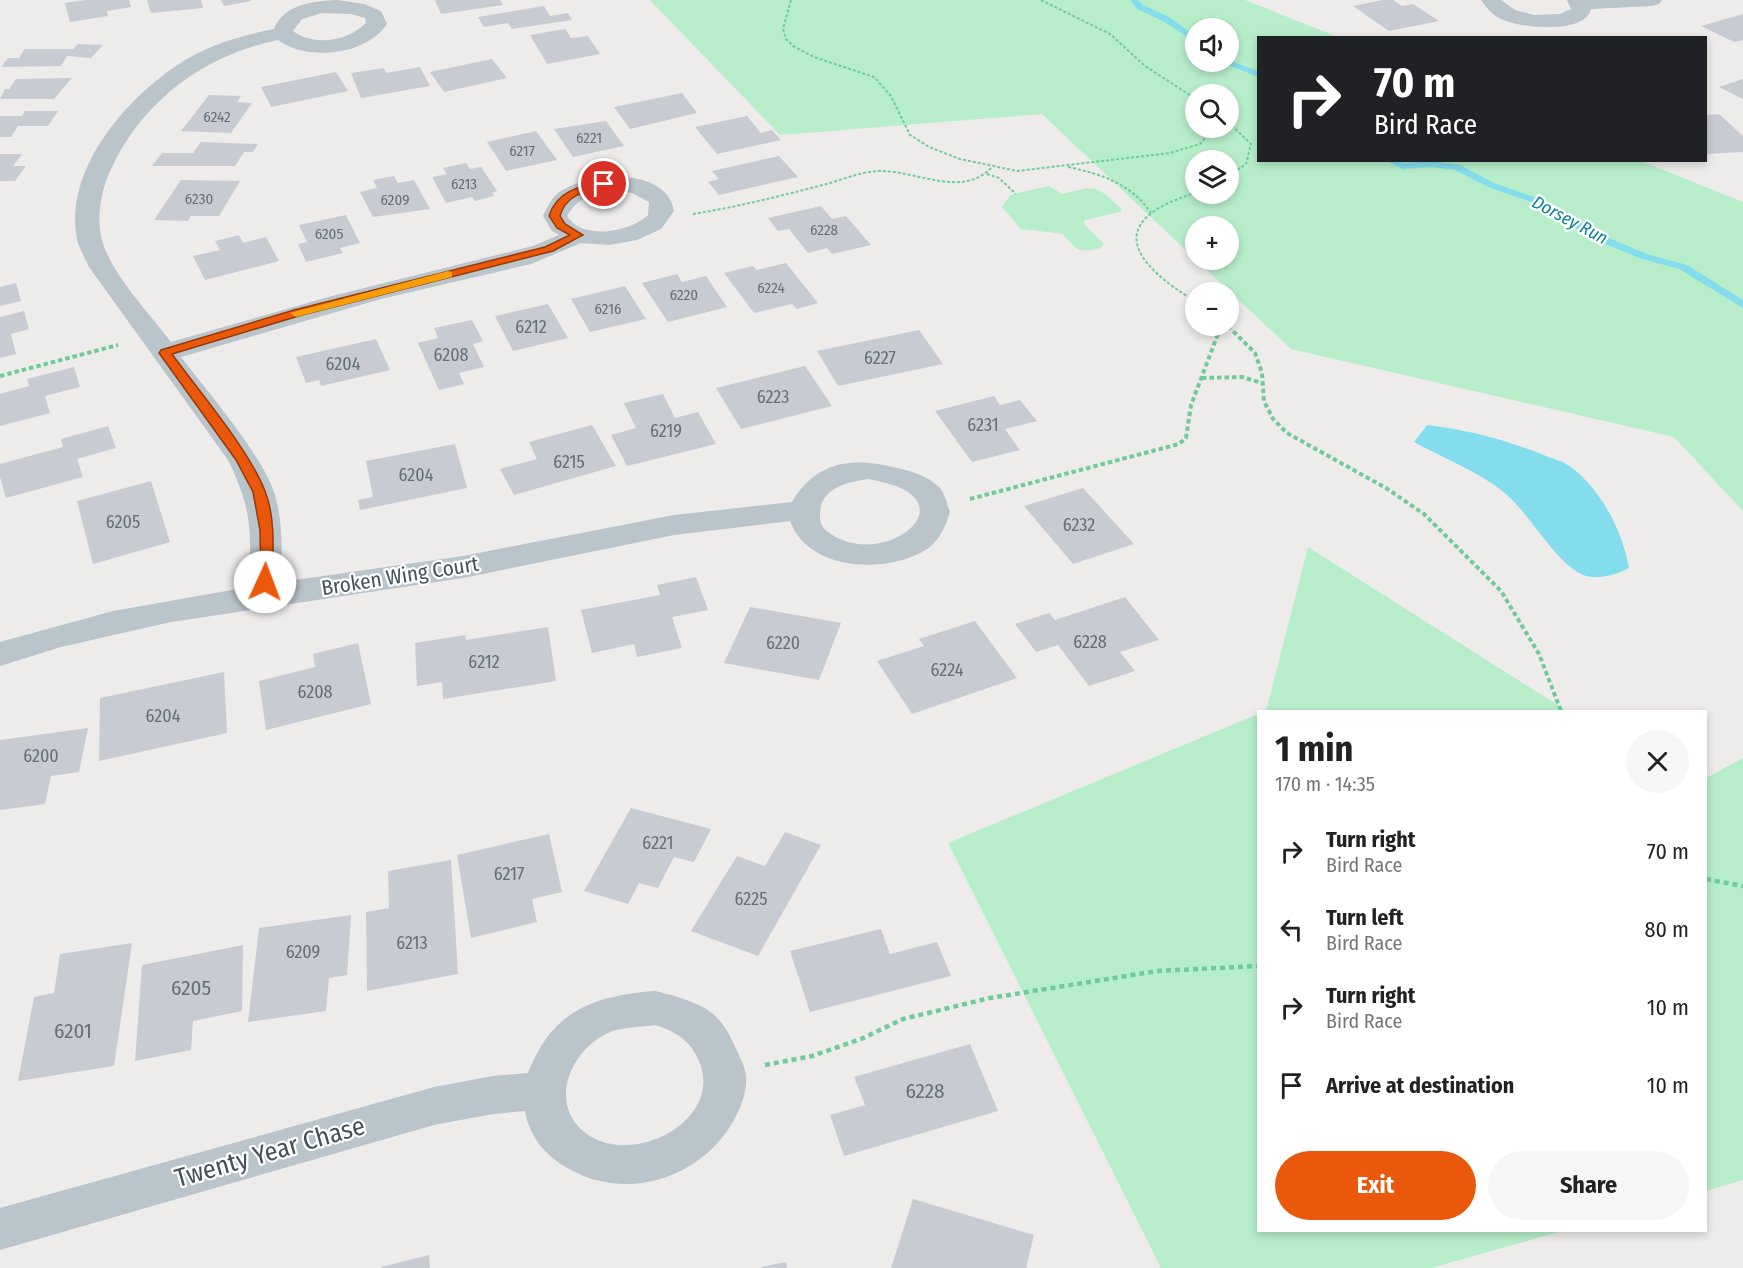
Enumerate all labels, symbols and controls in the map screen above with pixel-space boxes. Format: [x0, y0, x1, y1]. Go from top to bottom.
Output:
map controls [1185, 18, 1239, 336]
button: sound [1185, 18, 1239, 72]
text: 70 m [1374, 58, 1455, 108]
icon: right [1275, 60, 1353, 138]
button: search [1185, 84, 1239, 138]
house number: 6242 [203, 108, 231, 126]
text: Bird Race [1374, 109, 1477, 141]
house number: 6221 [576, 129, 602, 147]
house number: 6217 [509, 142, 535, 160]
button: layers [1185, 150, 1239, 204]
pin [578, 158, 629, 209]
icon: arrive [587, 167, 620, 200]
house number: 6213 [451, 175, 477, 193]
house number: 6230 [185, 190, 213, 208]
house number: 6209 [381, 191, 409, 209]
water label: Dorsey Run [1528, 191, 1612, 249]
button: + [1185, 216, 1239, 270]
house number: 6228 [810, 221, 838, 239]
house number: 6205 [315, 225, 343, 243]
house number: 6224 [757, 279, 785, 297]
button: − [1185, 282, 1239, 336]
house number: 6220 [670, 286, 698, 304]
house number: 6216 [595, 300, 621, 318]
house number: 6212 [515, 316, 547, 338]
house number: 6208 [433, 344, 469, 366]
house number: 6227 [864, 347, 896, 369]
house number: 6204 [326, 353, 361, 375]
house number: 6223 [757, 386, 789, 408]
house number: 6231 [967, 414, 999, 436]
house number: 6219 [650, 420, 682, 442]
house number: 6215 [553, 451, 585, 473]
house number: 6204 [399, 464, 434, 486]
house number: 6205 [106, 511, 140, 533]
house number: 6232 [1063, 514, 1095, 536]
position arrow [233, 550, 297, 614]
street label: Broken Wing Court [320, 551, 480, 601]
house number: 6228 [1073, 631, 1107, 653]
house number: 6220 [766, 632, 800, 654]
house number: 6212 [468, 651, 500, 673]
house number: 6224 [931, 659, 964, 681]
house number: 6208 [297, 681, 333, 703]
house number: 6204 [146, 705, 181, 727]
text: 1 min [1275, 727, 1353, 771]
button: close [1626, 730, 1689, 793]
house number: 6200 [23, 745, 59, 767]
text: 170 m · 14:35 [1275, 772, 1375, 796]
text: Turn right [1326, 826, 1415, 853]
house number: 6221 [642, 832, 674, 854]
icon: right [1275, 835, 1308, 868]
text: 70 m [1647, 838, 1689, 865]
text: Bird Race [1326, 853, 1402, 877]
house number: 6217 [494, 863, 524, 885]
house number: 6225 [735, 888, 767, 910]
text: Turn left [1326, 904, 1404, 931]
icon: left [1275, 913, 1308, 946]
text: 80 m [1644, 916, 1689, 943]
text: Bird Race [1326, 931, 1402, 955]
house number: 6213 [396, 932, 428, 954]
house number: 6209 [286, 941, 320, 963]
house number: 6205 [171, 975, 211, 1001]
text: Turn right [1326, 982, 1415, 1009]
icon: right [1275, 991, 1308, 1024]
text: 10 m [1647, 994, 1689, 1021]
text: Bird Race [1326, 1009, 1402, 1033]
house number: 6201 [54, 1018, 92, 1044]
icon: arrive [1275, 1069, 1308, 1102]
text: Arrive at destination [1326, 1072, 1514, 1099]
text: 10 m [1647, 1072, 1689, 1099]
house number: 6228 [905, 1078, 945, 1104]
street label: Twenty Year Chase [171, 1110, 369, 1194]
button: Exit [1275, 1151, 1476, 1220]
button: Share [1488, 1151, 1689, 1220]

